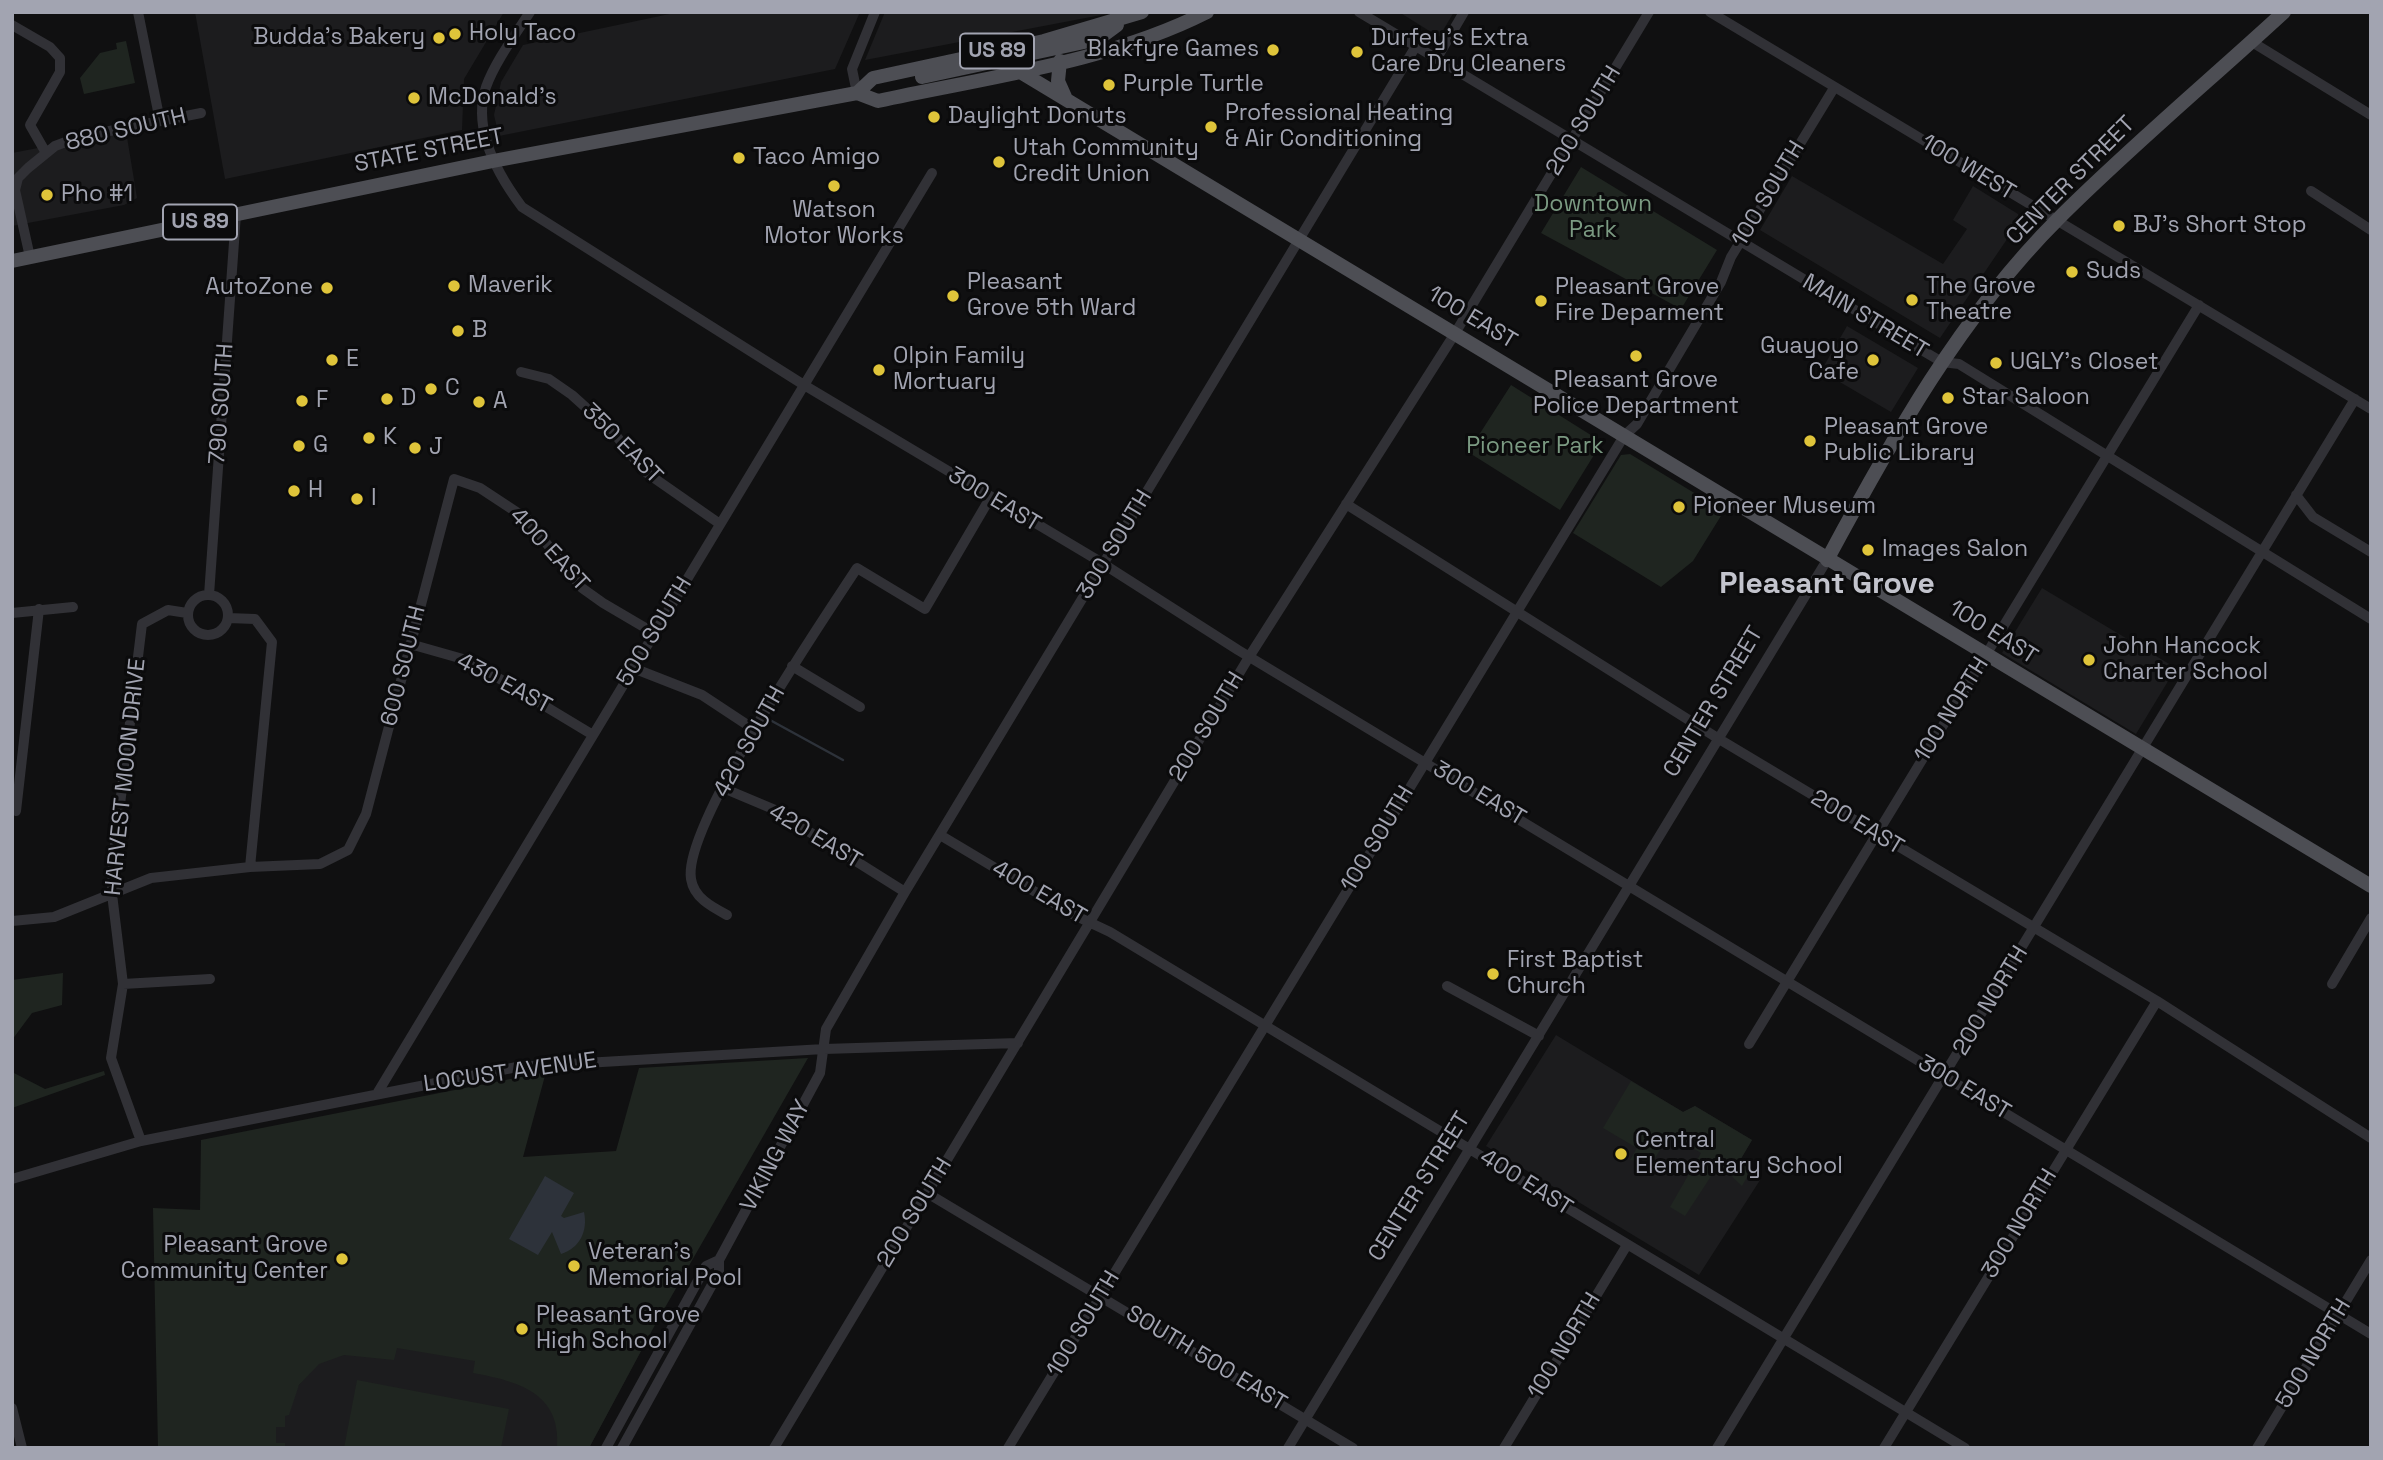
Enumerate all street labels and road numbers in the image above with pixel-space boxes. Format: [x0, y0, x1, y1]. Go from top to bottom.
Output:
road number: US 89 [960, 34, 1034, 68]
street label: 200 SOUTH [1541, 61, 1627, 181]
street label: 880 SOUTH [63, 103, 189, 157]
street label: CENTER STREET [2001, 111, 2141, 251]
street label: STATE STREET [352, 123, 506, 179]
street label: 100 WEST [1916, 129, 2020, 207]
street label: 100 SOUTH [1727, 136, 1811, 252]
road number: US 89 [163, 204, 237, 240]
street label: MAIN STREET [1797, 269, 1933, 365]
street label: 100 EAST [1422, 281, 1522, 355]
street label: 790 SOUTH [204, 343, 240, 465]
street label: 350 EAST [576, 398, 668, 490]
street label: 300 EAST [942, 461, 1046, 539]
street label: 300 SOUTH [1072, 485, 1158, 605]
street label: 400 EAST [503, 503, 595, 597]
street label: 500 SOUTH [612, 572, 698, 692]
street label: 100 EAST [1944, 595, 2042, 671]
street label: 600 SOUTH [376, 603, 432, 729]
street label: CENTER STREET [1658, 622, 1770, 782]
street label: 430 EAST [452, 648, 556, 720]
street label: 100 NORTH [1909, 652, 1995, 768]
street label: HARVEST MOON DRIVE [100, 657, 152, 897]
street label: 200 SOUTH [1164, 667, 1250, 787]
street label: 420 SOUTH [708, 682, 792, 802]
street label: 300 EAST [1427, 755, 1531, 833]
street label: 100 SOUTH [1336, 781, 1420, 897]
street label: 200 EAST [1806, 784, 1908, 862]
street label: 420 EAST [764, 799, 866, 875]
street label: 400 EAST [987, 855, 1091, 931]
street label: 200 NORTH [1948, 941, 2034, 1061]
street label: LOCUST AVENUE [422, 1047, 598, 1099]
street label: 300 EAST [1912, 1049, 2016, 1127]
street label: VIKING WAY [735, 1096, 817, 1216]
street label: CENTER STREET [1363, 1107, 1477, 1267]
street label: 400 EAST [1475, 1144, 1577, 1222]
street label: 200 SOUTH [872, 1153, 958, 1273]
street label: 300 NORTH [1977, 1164, 2063, 1284]
street label: 100 SOUTH [1042, 1266, 1126, 1382]
street label: 100 NORTH [1523, 1288, 1607, 1404]
street label: 500 NORTH [2271, 1294, 2357, 1414]
street label: SOUTH 500 EAST [1121, 1300, 1291, 1418]

